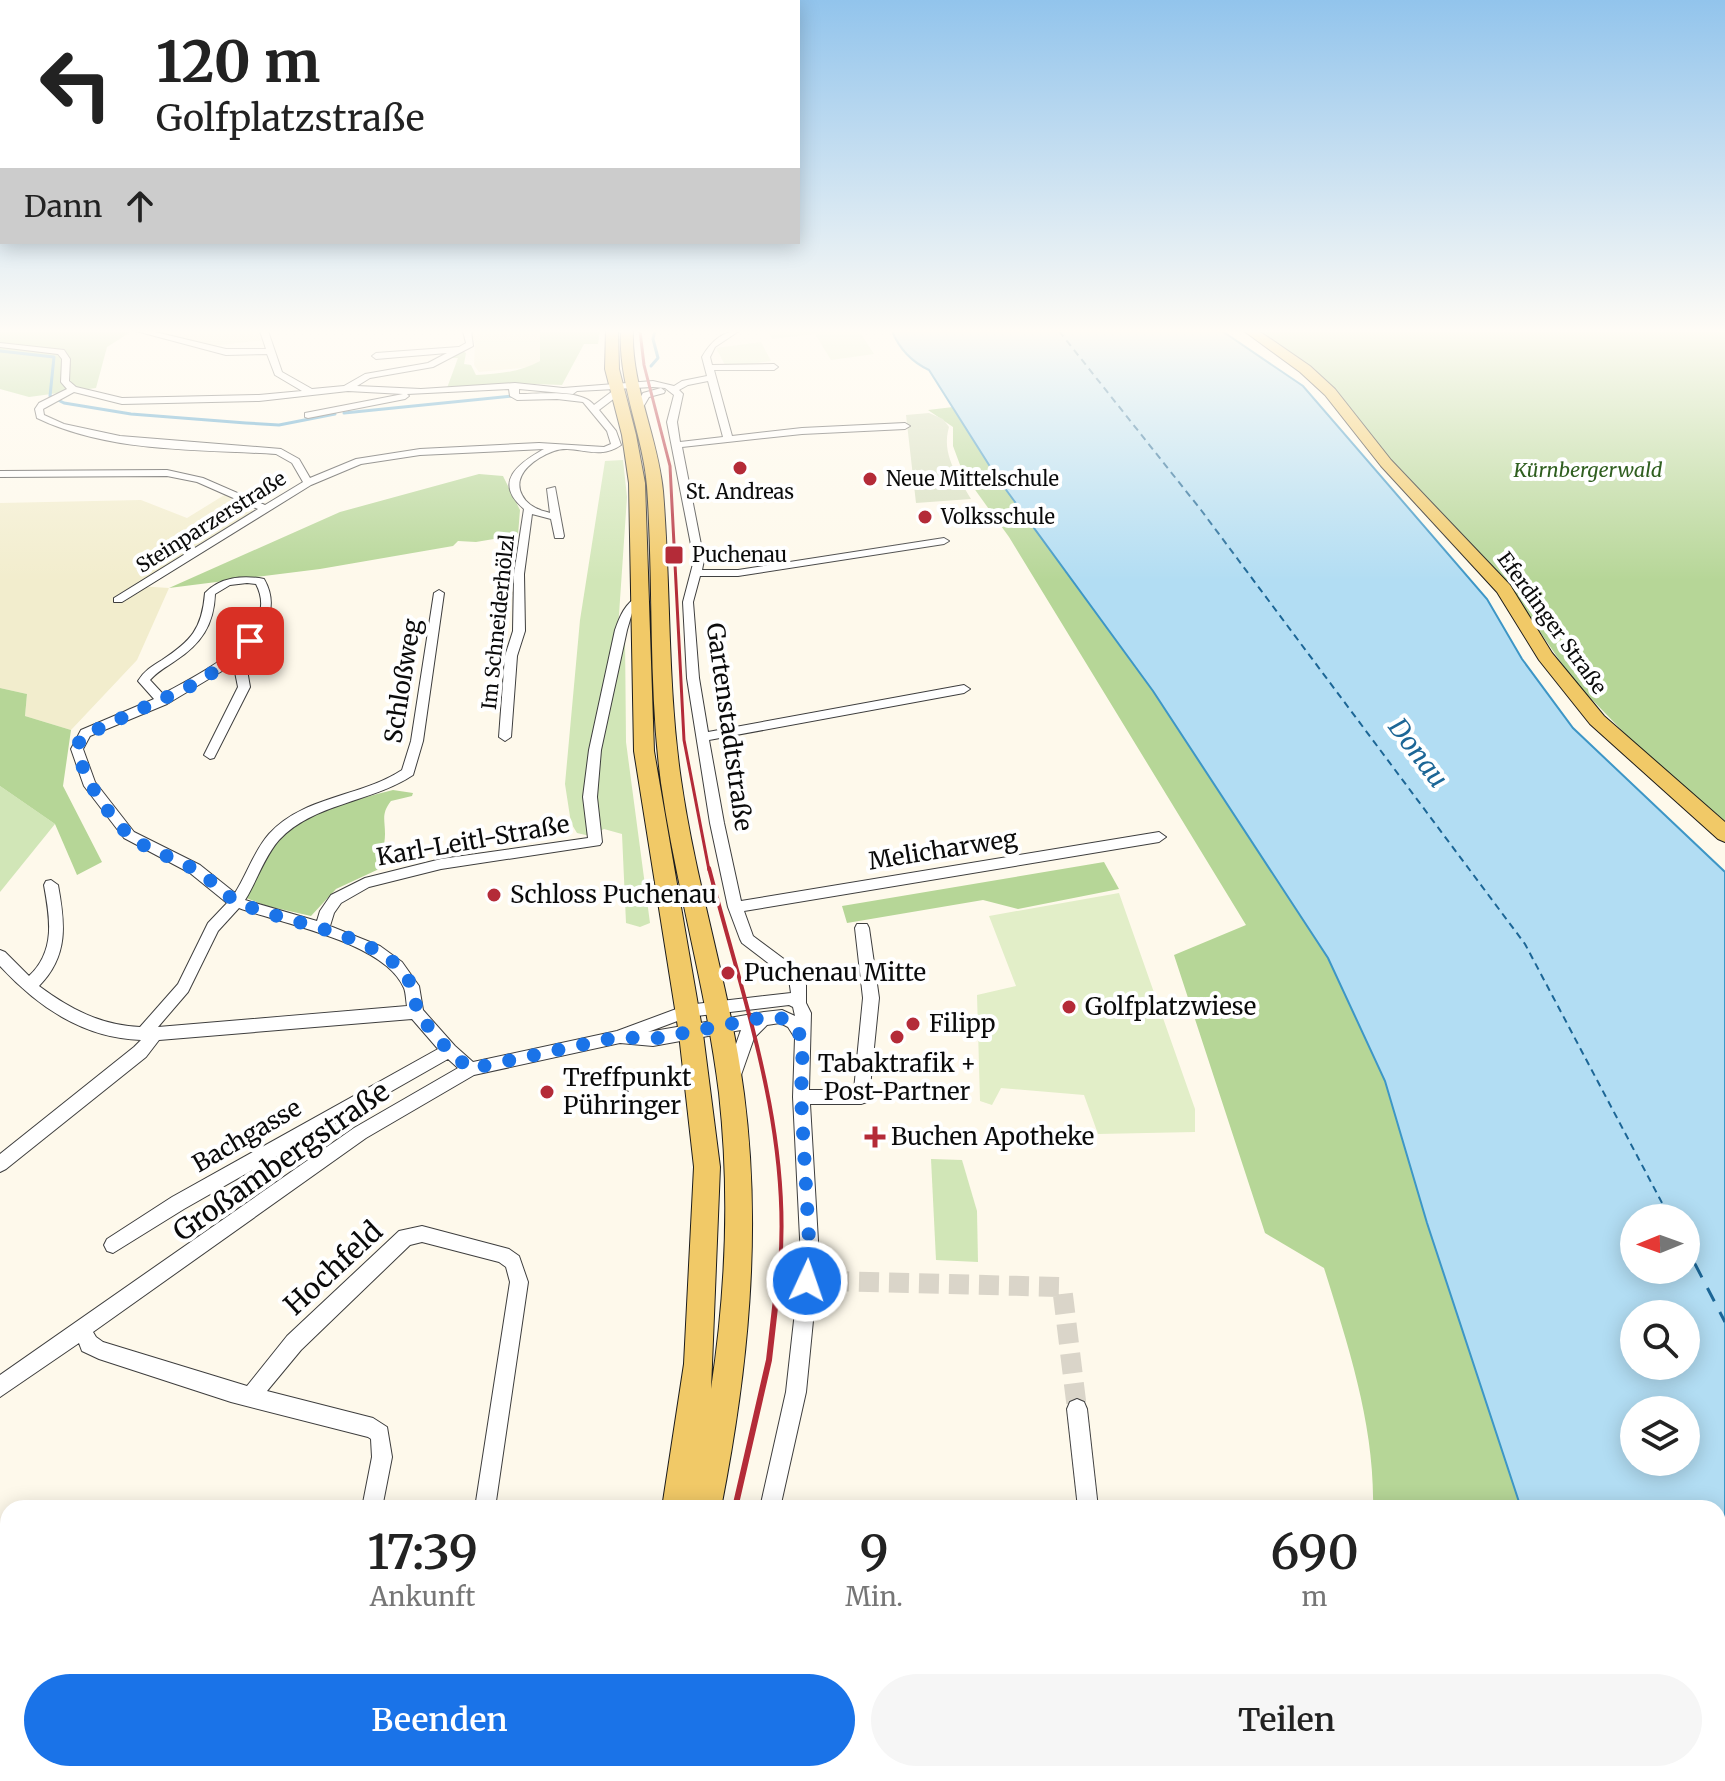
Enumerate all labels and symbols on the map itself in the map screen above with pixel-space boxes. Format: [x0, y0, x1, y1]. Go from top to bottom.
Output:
park label: Kürnbergerwald [1513, 457, 1663, 482]
marker: St. Andreas [731, 459, 749, 477]
street label: Steinparzerstraße [131, 465, 290, 578]
place label: Neue Mittelschule [886, 466, 1059, 491]
marker: Neue Mittelschule [861, 470, 879, 488]
place label: St. Andreas [686, 479, 794, 504]
place label: Volksschule [940, 504, 1055, 529]
marker: Volksschule [916, 508, 934, 526]
street label: Im Schneiderhölzl [476, 533, 519, 711]
place label: Puchenau [692, 542, 787, 567]
marker: Puchenau [663, 544, 685, 566]
street label: Eferdinger Straße [1492, 547, 1612, 699]
pin [216, 607, 284, 675]
street label: Schloßweg [377, 616, 428, 745]
street label: Gartenstadtstraße [700, 621, 759, 833]
water label: Donau [1381, 711, 1455, 794]
street label: Karl-Leitl-Straße [374, 808, 572, 873]
street label: Melicharweg [866, 822, 1020, 877]
place label: Schloss Puchenau [510, 879, 717, 910]
marker: Schloss Puchenau [485, 886, 503, 904]
place label: Puchenau Mitte [744, 957, 926, 988]
marker: Puchenau Mitte [719, 964, 737, 982]
place label: Golfplatzwiese [1085, 991, 1256, 1022]
marker: Golfplatzwiese [1060, 998, 1078, 1016]
place label: Filipp [929, 1008, 996, 1039]
marker: Filipp [904, 1015, 922, 1033]
marker: Tabaktrafik + Post-Partner [888, 1028, 906, 1046]
place label: Tabaktrafik + Post-Partner [818, 1048, 976, 1107]
place label: Treffpunkt Pühringer [563, 1062, 692, 1121]
street label: Großambergstraße [166, 1073, 396, 1249]
marker: Treffpunkt Pühringer [538, 1083, 556, 1101]
street label: Bachgasse [187, 1092, 307, 1179]
place label: Buchen Apotheke [891, 1121, 1094, 1152]
marker: Buchen Apotheke [866, 1128, 884, 1146]
north arrow [1620, 1204, 1700, 1284]
street label: Hochfeld [276, 1213, 390, 1323]
position arrow [765, 1239, 849, 1323]

